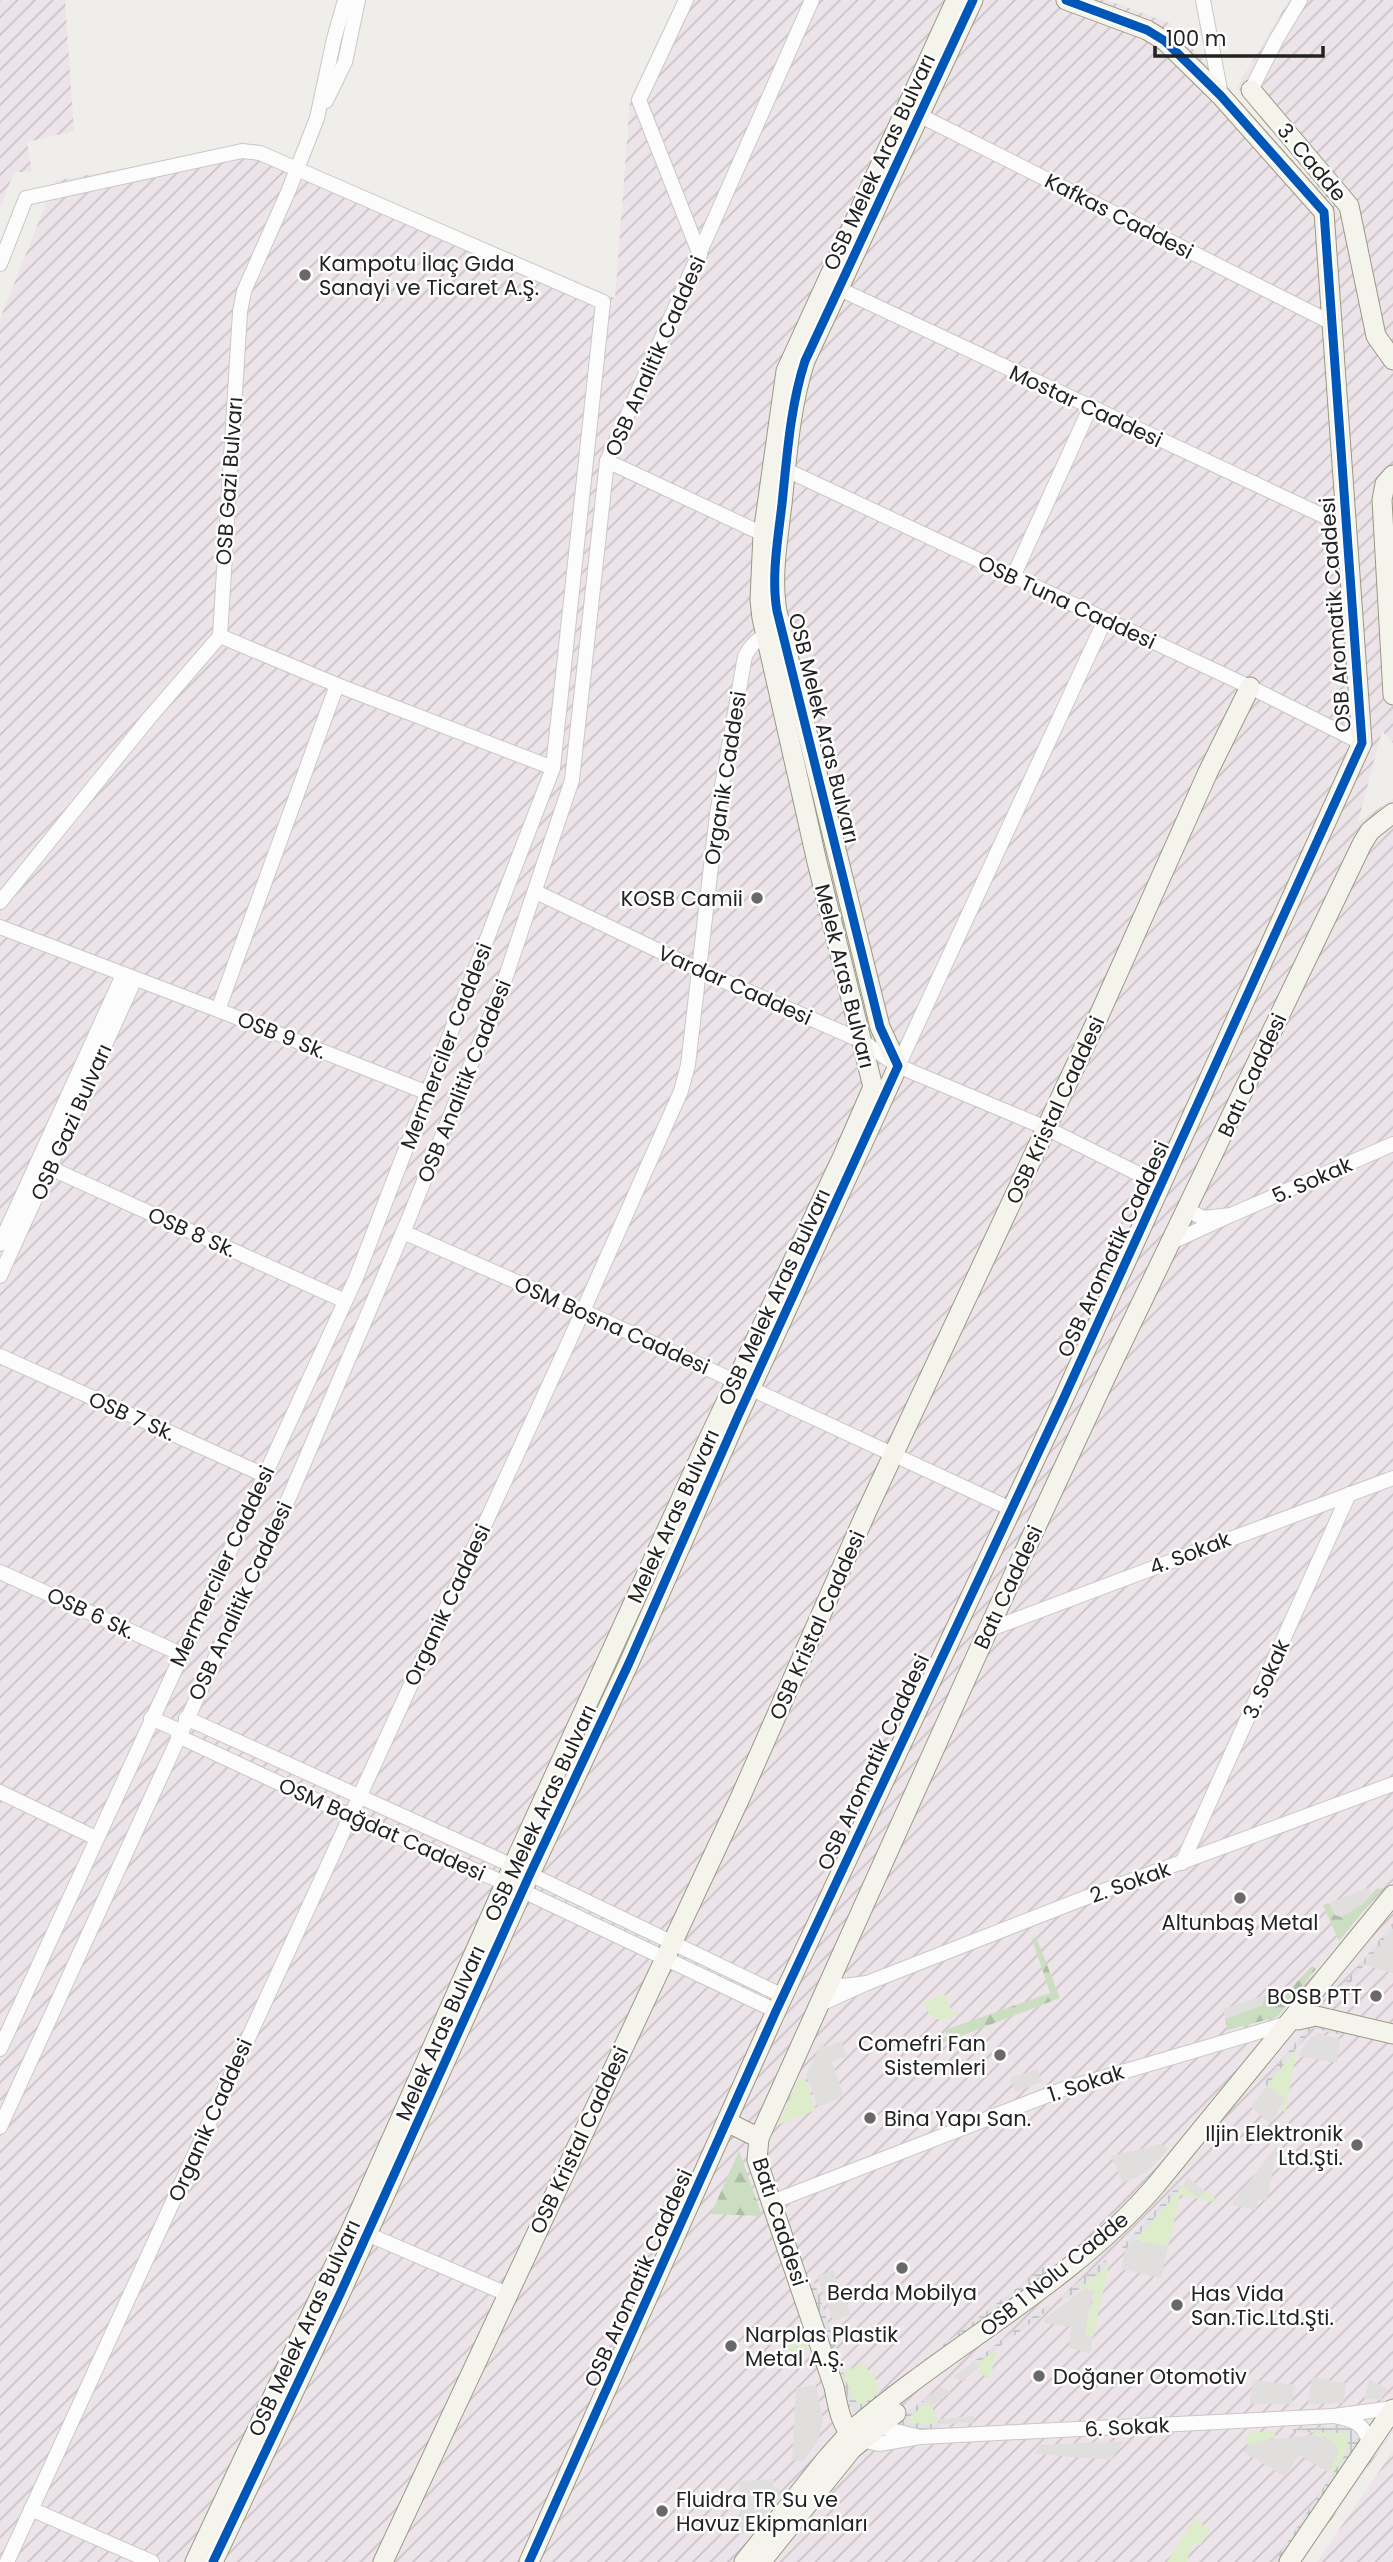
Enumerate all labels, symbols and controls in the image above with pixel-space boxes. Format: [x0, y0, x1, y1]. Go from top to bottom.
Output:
scale bar [1155, 14, 1323, 58]
text: 100 m [1166, 24, 1226, 53]
street label: OSB Melek Aras Bulvarı [816, 49, 942, 275]
street label: 3. Cadde [1271, 117, 1353, 207]
street label: Kafkas Caddesi [1040, 166, 1198, 266]
place label: Kampotu İlaç Gıda Sanayi ve Ticaret A.Ş. [319, 249, 539, 302]
street label: OSB Analitik Caddesi [598, 251, 712, 461]
marker: Kampotu İlaç Gıda Sanayi ve Ticaret A.Ş. [297, 267, 313, 283]
street label: Mostar Caddesi [1005, 358, 1167, 454]
street label: OSB Gazi Bulvarı [209, 396, 249, 566]
street label: OSB Aromatik Caddesi [1312, 496, 1358, 734]
street label: OSB Tuna Caddesi [973, 548, 1161, 656]
street label: OSB Melek Aras Bulvarı [781, 610, 867, 846]
street label: Organik Caddesi [697, 689, 753, 867]
street label: Melek Aras Bulvarı [808, 881, 882, 1071]
place label: KOSB Camii [621, 884, 743, 913]
marker: KOSB Camii [749, 890, 765, 906]
street label: Vardar Caddesi [653, 938, 817, 1032]
street label: Mermerciler Caddesi [393, 939, 499, 1153]
street label: OSB Analitik Caddesi [410, 975, 518, 1187]
street label: OSB 9 Sk. [233, 1004, 331, 1066]
street label: Batı Caddesi [1211, 1008, 1293, 1142]
street label: OSB Kristal Caddesi [999, 1011, 1111, 1209]
street label: OSB Gazi Bulvarı [23, 1039, 119, 1205]
street label: OSB Aromatik Caddesi [1050, 1136, 1176, 1362]
street label: 5. Sokak [1267, 1149, 1357, 1210]
street label: OSB Melek Aras Bulvarı [711, 1184, 837, 1410]
street label: OSB 8 Sk. [143, 1200, 241, 1264]
street label: OSM Bosna Caddesi [510, 1269, 714, 1381]
street label: OSB 7 Sk. [84, 1384, 180, 1448]
street label: Melek Aras Bulvarı [620, 1424, 726, 1608]
street label: Mermerciler Caddesi [163, 1461, 281, 1671]
street label: OSB Analitik Caddesi [181, 1497, 299, 1705]
street label: Organik Caddesi [397, 1519, 497, 1691]
street label: Batı Caddesi [967, 1520, 1049, 1654]
street label: 4. Sokak [1145, 1524, 1235, 1582]
street label: OSB Kristal Caddesi [762, 1526, 872, 1724]
street label: OSB 6 Sk. [42, 1580, 140, 1646]
street label: 3. Sokak [1236, 1635, 1296, 1723]
street label: OSB Aromatik Caddesi [810, 1649, 936, 1875]
street label: OSB Melek Aras Bulvarı [477, 1700, 603, 1926]
street label: OSM Bağdat Caddesi [274, 1770, 490, 1888]
street label: 2. Sokak [1086, 1854, 1174, 1910]
marker: Altunbaş Metal [1232, 1890, 1248, 1906]
place label: Altunbaş Metal [1162, 1908, 1318, 1937]
street label: Melek Aras Bulvarı [388, 1941, 492, 2125]
place label: BOSB PTT [1267, 1982, 1362, 2011]
marker: BOSB PTT [1368, 1988, 1384, 2004]
place label: Comefri Fan Sistemleri [858, 2029, 986, 2082]
street label: Organik Caddesi [161, 2034, 259, 2206]
street label: OSB Kristal Caddesi [523, 2041, 635, 2239]
marker: Comefri Fan Sistemleri [992, 2047, 1008, 2063]
street label: 1. Sokak [1044, 2057, 1128, 2109]
place label: Bina Yapı San. [884, 2104, 1031, 2133]
marker: Bina Yapı San. [862, 2110, 878, 2126]
place label: Iljin Elektronik Ltd.Şti. [1205, 2119, 1343, 2172]
marker: Iljin Elektronik Ltd.Şti. [1349, 2137, 1365, 2153]
street label: Batı Caddesi [746, 2154, 814, 2290]
street label: OSB Aromatik Caddesi [577, 2164, 699, 2392]
street label: OSB 1 Nolu Cadde [973, 2205, 1135, 2343]
street label: OSB Melek Aras Bulvarı [241, 2215, 367, 2441]
marker: Berda Mobilya [894, 2260, 910, 2276]
place label: Berda Mobilya [827, 2278, 977, 2307]
place label: Has Vida San.Tic.Ltd.Şti. [1191, 2279, 1334, 2332]
marker: Has Vida San.Tic.Ltd.Şti. [1169, 2297, 1185, 2313]
place label: Narplas Plastik Metal A.Ş. [745, 2320, 898, 2373]
marker: Narplas Plastik Metal A.Ş. [723, 2338, 739, 2354]
place label: Doğaner Otomotiv [1053, 2362, 1247, 2391]
marker: Doğaner Otomotiv [1031, 2368, 1047, 2384]
street label: 6. Sokak [1084, 2410, 1170, 2444]
place label: Fluidra TR Su ve Havuz Ekipmanları [676, 2485, 868, 2538]
marker: Fluidra TR Su ve Havuz Ekipmanları [654, 2503, 670, 2519]

